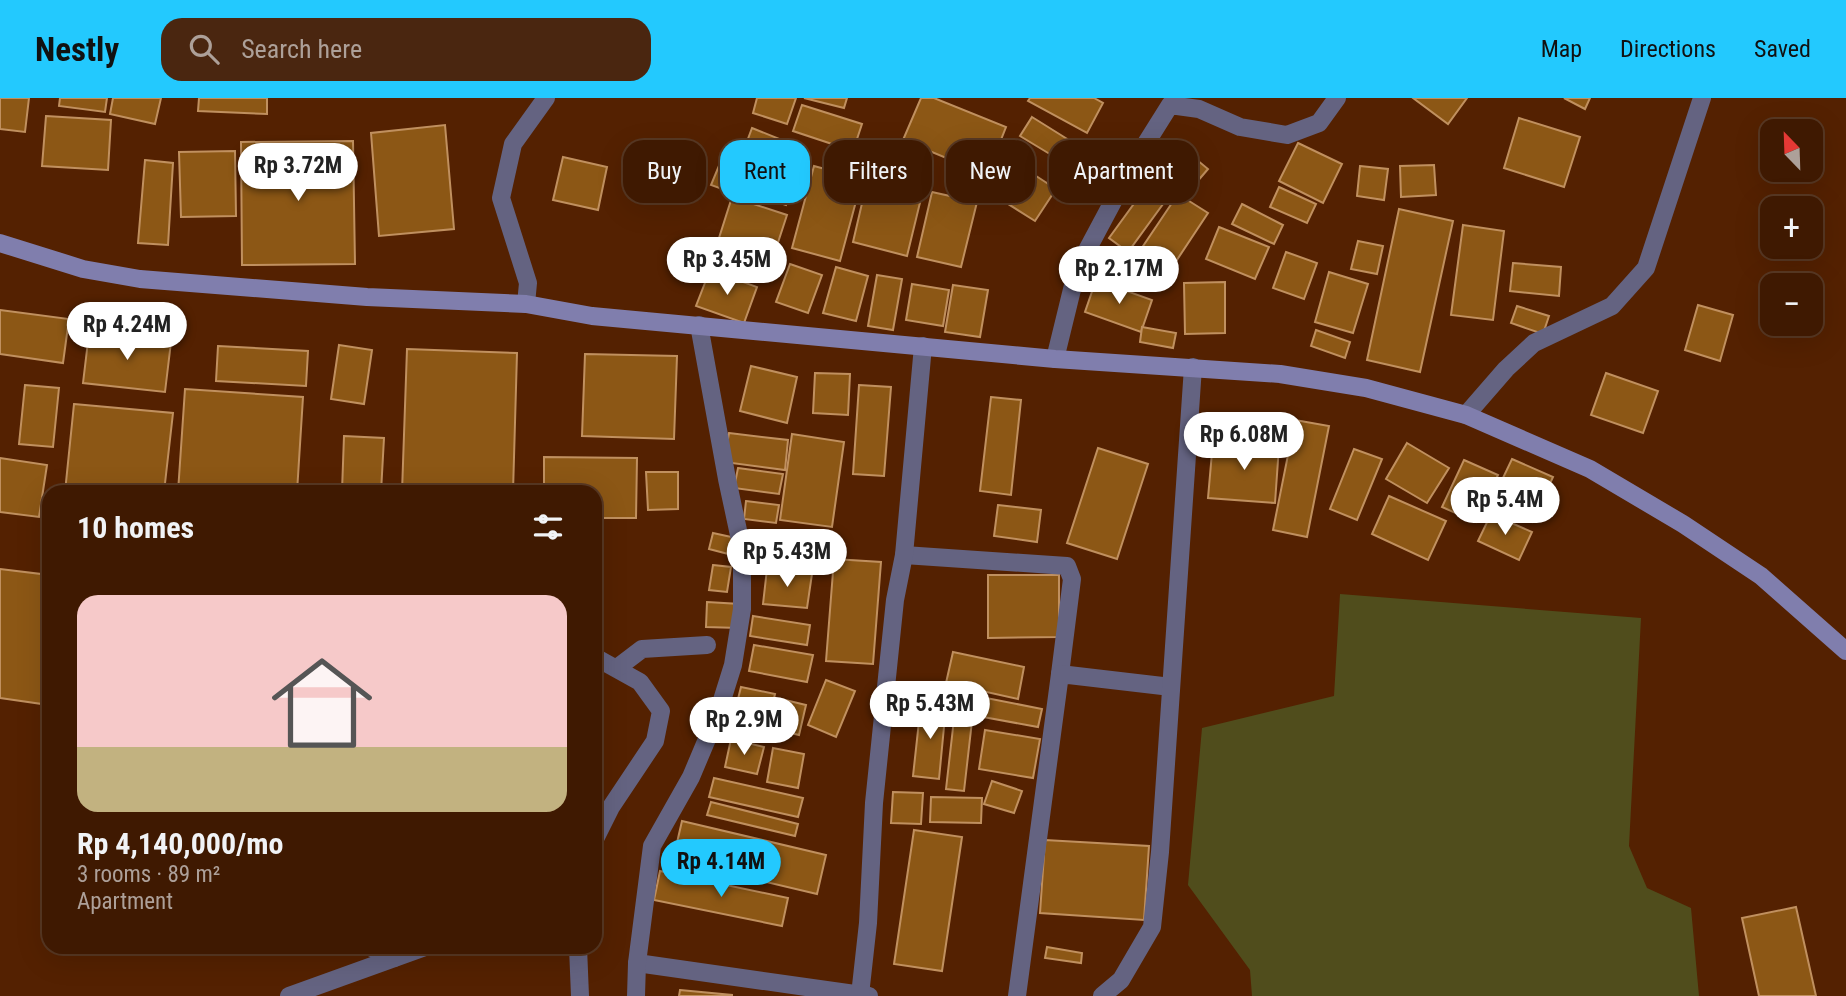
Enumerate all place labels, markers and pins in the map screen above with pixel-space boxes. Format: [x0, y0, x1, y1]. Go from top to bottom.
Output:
pin: Rp 3.72M [226, 144, 370, 203]
pin: Rp 3.45M [655, 238, 799, 297]
pin: Rp 2.17M [1047, 246, 1191, 306]
pin: Rp 4.24M [55, 302, 199, 362]
pin: Rp 6.08M [1172, 412, 1316, 472]
pin: Rp 5.4M [1440, 478, 1570, 537]
pin: Rp 5.43M [715, 530, 859, 589]
pin: Rp 5.43M [858, 682, 1002, 741]
pin: Rp 2.9M [679, 698, 809, 757]
pin: Rp 4.14M [649, 840, 793, 899]

